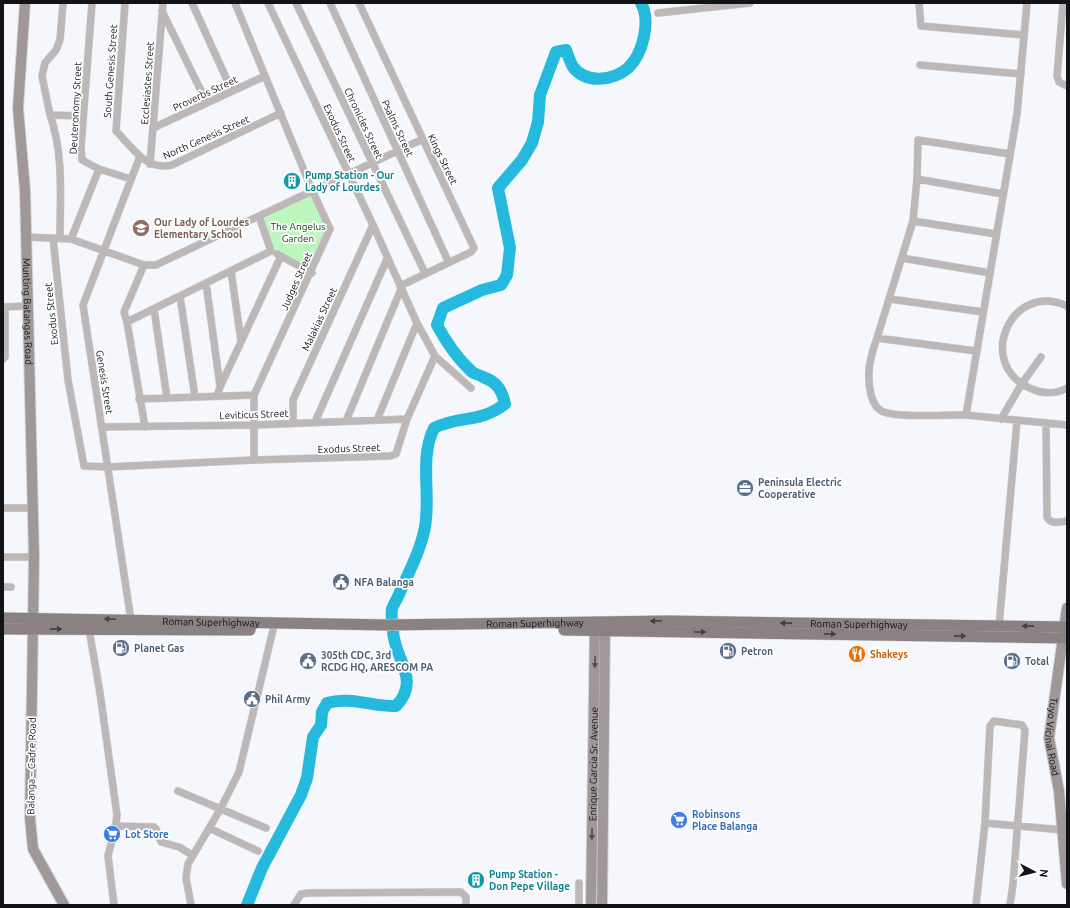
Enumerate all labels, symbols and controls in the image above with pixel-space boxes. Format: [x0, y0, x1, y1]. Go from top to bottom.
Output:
street label: South Genesis Street [102, 24, 119, 118]
street label: Ecclesiastes Street [139, 41, 156, 125]
street label: Deuteronomy Street [68, 61, 83, 155]
street label: Proverbs Street [171, 74, 239, 113]
street label: Chronicles Street [342, 86, 385, 160]
street label: Psalms Street [380, 98, 416, 158]
street label: Exodus Street [321, 103, 358, 164]
street label: North Genesis Street [161, 113, 251, 161]
street label: Kings Street [426, 132, 460, 186]
place label: Pump Station - Our Lady of Lourdes [305, 170, 395, 193]
building icon: Pump Station - Our Lady of Lourdes [282, 171, 302, 191]
place label: Our Lady of Lourdes Elementary School [154, 217, 250, 240]
school or university icon: Our Lady of Lourdes Elementary School [131, 218, 151, 238]
park label: The Angelus Garden [270, 221, 326, 244]
street label: Judges Street [279, 250, 314, 312]
street label: Munting Batangas Road [21, 258, 34, 365]
street label: Exodus Street [43, 282, 60, 346]
street label: Malakias Street [300, 286, 339, 353]
street label: Genesis Street [94, 349, 115, 415]
street label: Leviticus Street [219, 408, 289, 421]
street label: Exodus Street [318, 442, 381, 455]
place label: Peninsula Electric Cooperative [758, 477, 842, 500]
office icon: Peninsula Electric Cooperative [735, 478, 755, 498]
public building icon: NFA Balanga [331, 572, 351, 592]
place label: NFA Balanga [354, 577, 414, 588]
one-way arrow [103, 616, 116, 622]
street label: Roman Superhighway [162, 616, 260, 629]
street label: Roman Superhighway [486, 617, 584, 630]
one-way arrow [650, 618, 662, 625]
street label: Roman Superhighway [810, 618, 908, 631]
one-way arrow [779, 620, 792, 626]
one-way arrow [1021, 623, 1034, 629]
one-way arrow [50, 626, 63, 632]
one-way arrow [694, 629, 707, 635]
one-way arrow [824, 631, 837, 637]
one-way arrow [954, 633, 967, 639]
fuel station icon: Planet Gas [111, 638, 131, 658]
fuel station icon: Petron [718, 641, 738, 661]
place label: Planet Gas [134, 643, 185, 654]
restaurant icon: Shakeys [847, 644, 867, 664]
place label: Petron [741, 646, 773, 657]
place label: Shakeys [870, 649, 908, 660]
place label: 305th CDC, 3rd RCDG HQ, ARESCOM PA [321, 650, 433, 673]
public building icon: 305th CDC, 3rd RCDG HQ, ARESCOM PA [298, 651, 318, 671]
fuel station icon: Total [1002, 651, 1022, 671]
one-way arrow [592, 656, 598, 669]
place label: Total [1025, 656, 1049, 667]
public building icon: Phil Army [242, 689, 262, 709]
place label: Phil Army [265, 694, 311, 705]
street label: Tuyo Vicinal Road [1043, 697, 1061, 777]
street label: Enrique Garcia Sr. Avenue [587, 707, 600, 821]
street label: Balanga – Cadre Road [25, 717, 38, 815]
place label: Robinsons Place Balanga [692, 809, 758, 832]
supermarket icon: Robinsons Place Balanga [669, 810, 689, 830]
supermarket icon: Lot Store [102, 824, 122, 844]
one-way arrow [589, 828, 595, 841]
place label: Lot Store [125, 829, 169, 840]
north arrow [1014, 852, 1054, 892]
text: N [1037, 868, 1050, 878]
place label: Pump Station - Don Pepe Village [489, 869, 570, 892]
building icon: Pump Station - Don Pepe Village [466, 870, 486, 890]

